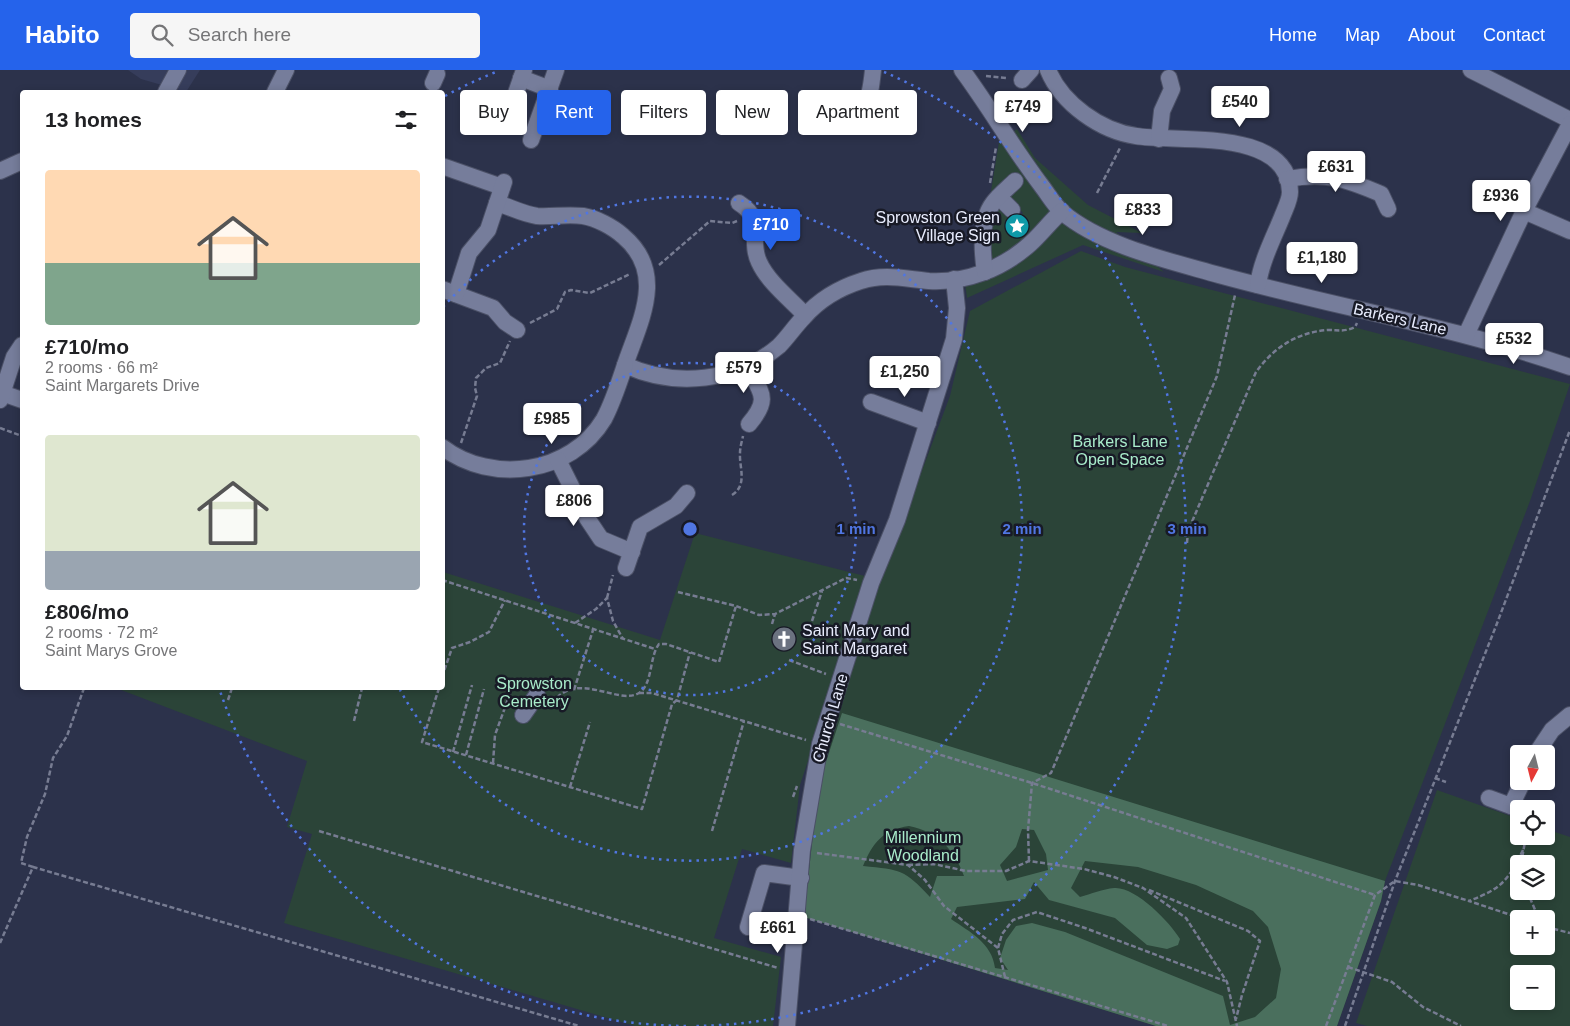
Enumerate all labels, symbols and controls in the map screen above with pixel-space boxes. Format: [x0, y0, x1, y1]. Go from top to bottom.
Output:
search box [130, 13, 480, 58]
text: Habito [25, 21, 100, 48]
icon: search [148, 21, 176, 49]
text: Search here [188, 24, 291, 45]
text: Home [1269, 25, 1317, 45]
text: Map [1345, 25, 1380, 45]
text: About [1408, 25, 1455, 45]
text: Contact [1483, 25, 1545, 45]
pin: £540 [1210, 85, 1270, 128]
chip: Buy [460, 90, 527, 135]
chip: Rent [537, 90, 611, 135]
chip: Filters [621, 90, 706, 135]
chip: New [716, 90, 788, 135]
chip: Apartment [798, 90, 917, 135]
pin: £749 [993, 90, 1053, 133]
text: £540 [1222, 93, 1258, 110]
text: £749 [1005, 98, 1041, 115]
icon: filters [392, 106, 420, 134]
text: 13 homes [45, 108, 142, 131]
pin: £631 [1306, 150, 1366, 193]
text: £631 [1318, 158, 1354, 175]
pin: £936 [1471, 180, 1531, 222]
text: £936 [1483, 187, 1519, 204]
pin: £833 [1113, 194, 1173, 236]
text: £833 [1125, 201, 1161, 218]
icon: home [188, 203, 278, 293]
pin: £710 [741, 208, 801, 251]
place label: Sprowston Green Village Sign [875, 209, 1000, 244]
place icon: Sprowston Green Village Sign [1004, 213, 1030, 239]
text: £710 [753, 216, 789, 233]
pin: £1,180 [1281, 242, 1363, 284]
text: £1,180 [1298, 249, 1346, 266]
street label: Barkers Lane [1352, 300, 1448, 338]
pin: £532 [1484, 322, 1544, 365]
text: £532 [1496, 330, 1532, 347]
text: £710/mo [45, 335, 129, 358]
pin: £579 [714, 352, 774, 394]
pin: £1,250 [864, 356, 946, 398]
text: 2 rooms · 66 m² [45, 359, 158, 376]
text: £579 [726, 359, 762, 376]
text: £1,250 [881, 363, 929, 380]
text: Saint Margarets Drive [45, 377, 200, 394]
pin: £985 [522, 402, 582, 445]
text: £985 [534, 410, 570, 427]
park label: Barkers Lane Open Space [1072, 433, 1168, 468]
icon: home [188, 468, 278, 558]
pin: £806 [544, 484, 604, 527]
text: £806 [556, 492, 592, 509]
centre of rings [681, 520, 699, 538]
text: 1 min [836, 520, 876, 537]
text: 2 min [1002, 520, 1042, 537]
text: 3 min [1167, 520, 1207, 537]
text: £806/mo [45, 600, 129, 623]
place label: Saint Mary and Saint Margaret [802, 622, 910, 657]
text: 2 rooms · 72 m² [45, 624, 158, 641]
church icon: Saint Mary and Saint Margaret [771, 626, 797, 652]
text: Saint Marys Grove [45, 642, 177, 659]
street label: Church Lane [809, 672, 851, 764]
park label: Sprowston Cemetery [496, 675, 572, 710]
north arrow [1510, 745, 1555, 790]
map controls [1510, 745, 1555, 1010]
button: locate [1510, 800, 1555, 845]
park label: Millennium Woodland [885, 829, 961, 864]
button: layers [1510, 855, 1555, 900]
button: + [1510, 910, 1555, 955]
pin: £661 [748, 912, 808, 954]
text: £661 [760, 919, 796, 936]
button: − [1510, 965, 1555, 1010]

